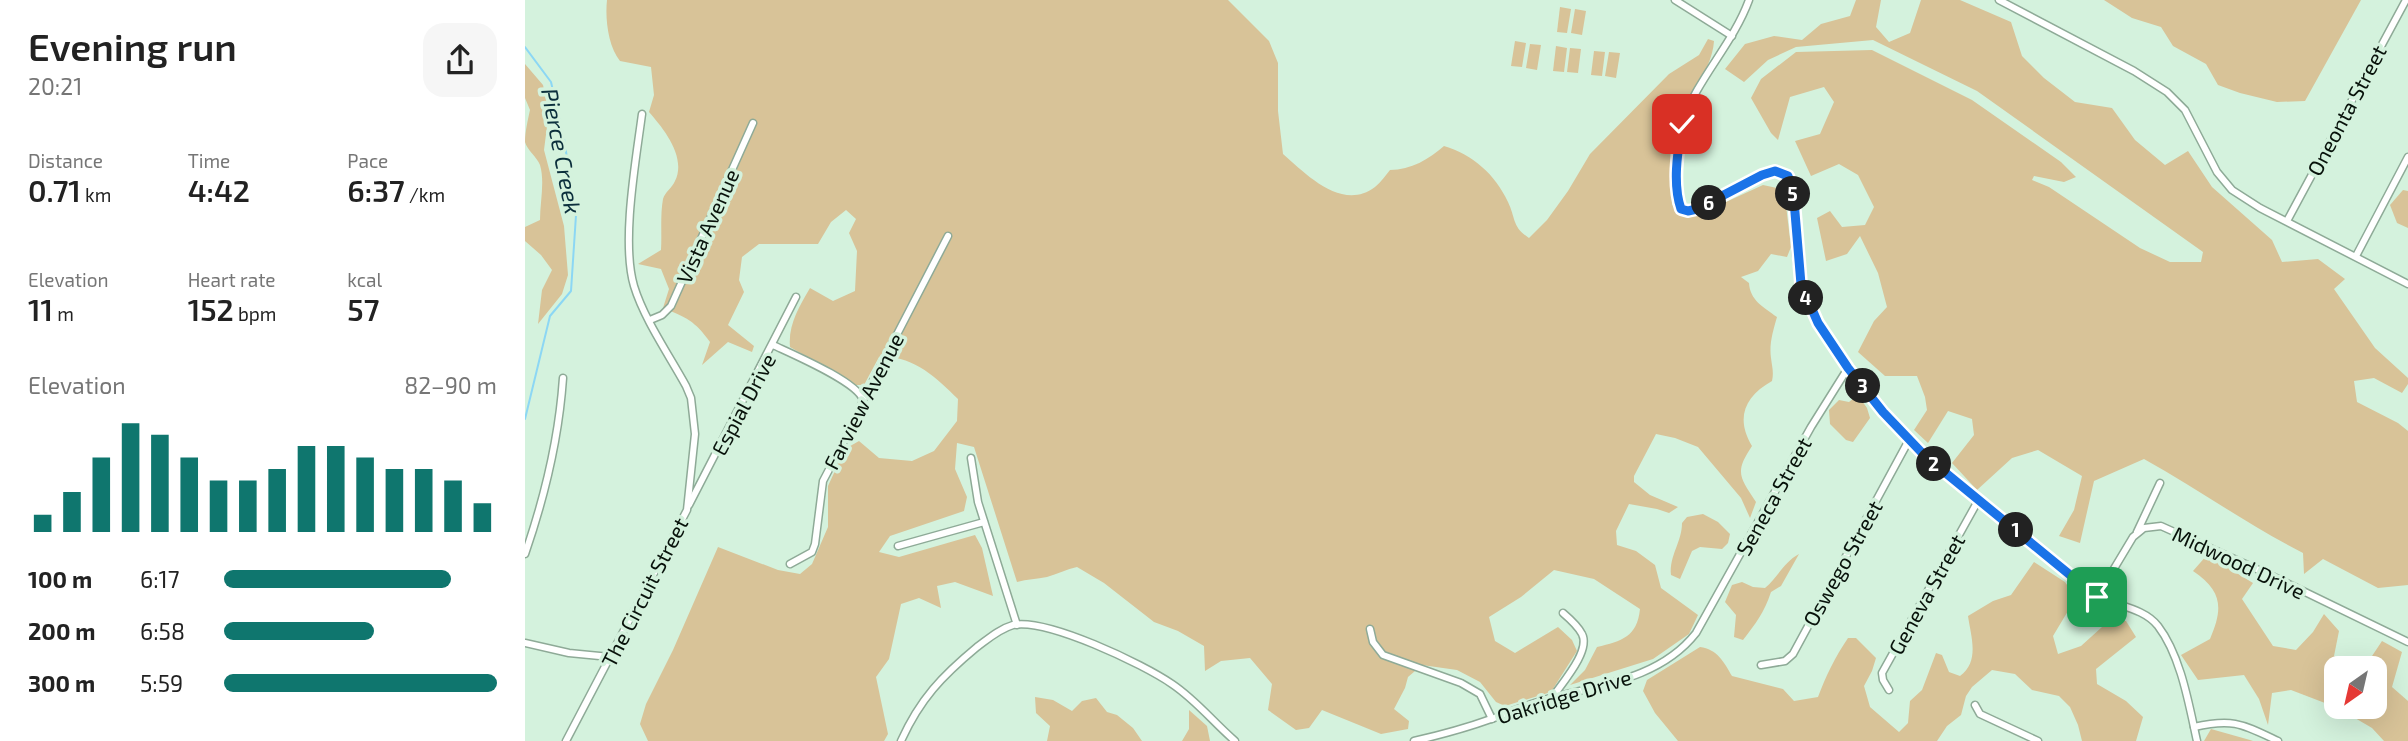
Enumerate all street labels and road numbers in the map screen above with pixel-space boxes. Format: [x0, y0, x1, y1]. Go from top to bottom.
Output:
street label: Oneonta Street [2301, 40, 2391, 180]
street label: Vista Avenue [671, 165, 743, 287]
street label: Farview Avenue [818, 329, 908, 473]
street label: Espial Drive [706, 349, 780, 459]
street label: Seneca Street [1730, 432, 1816, 560]
street label: Oswego Street [1797, 496, 1887, 630]
street label: The Circuit Street [596, 513, 692, 671]
street label: Midwood Drive [2169, 520, 2309, 604]
street label: Geneva Street [1883, 530, 1969, 658]
street label: Oakridge Drive [1494, 664, 1634, 728]

